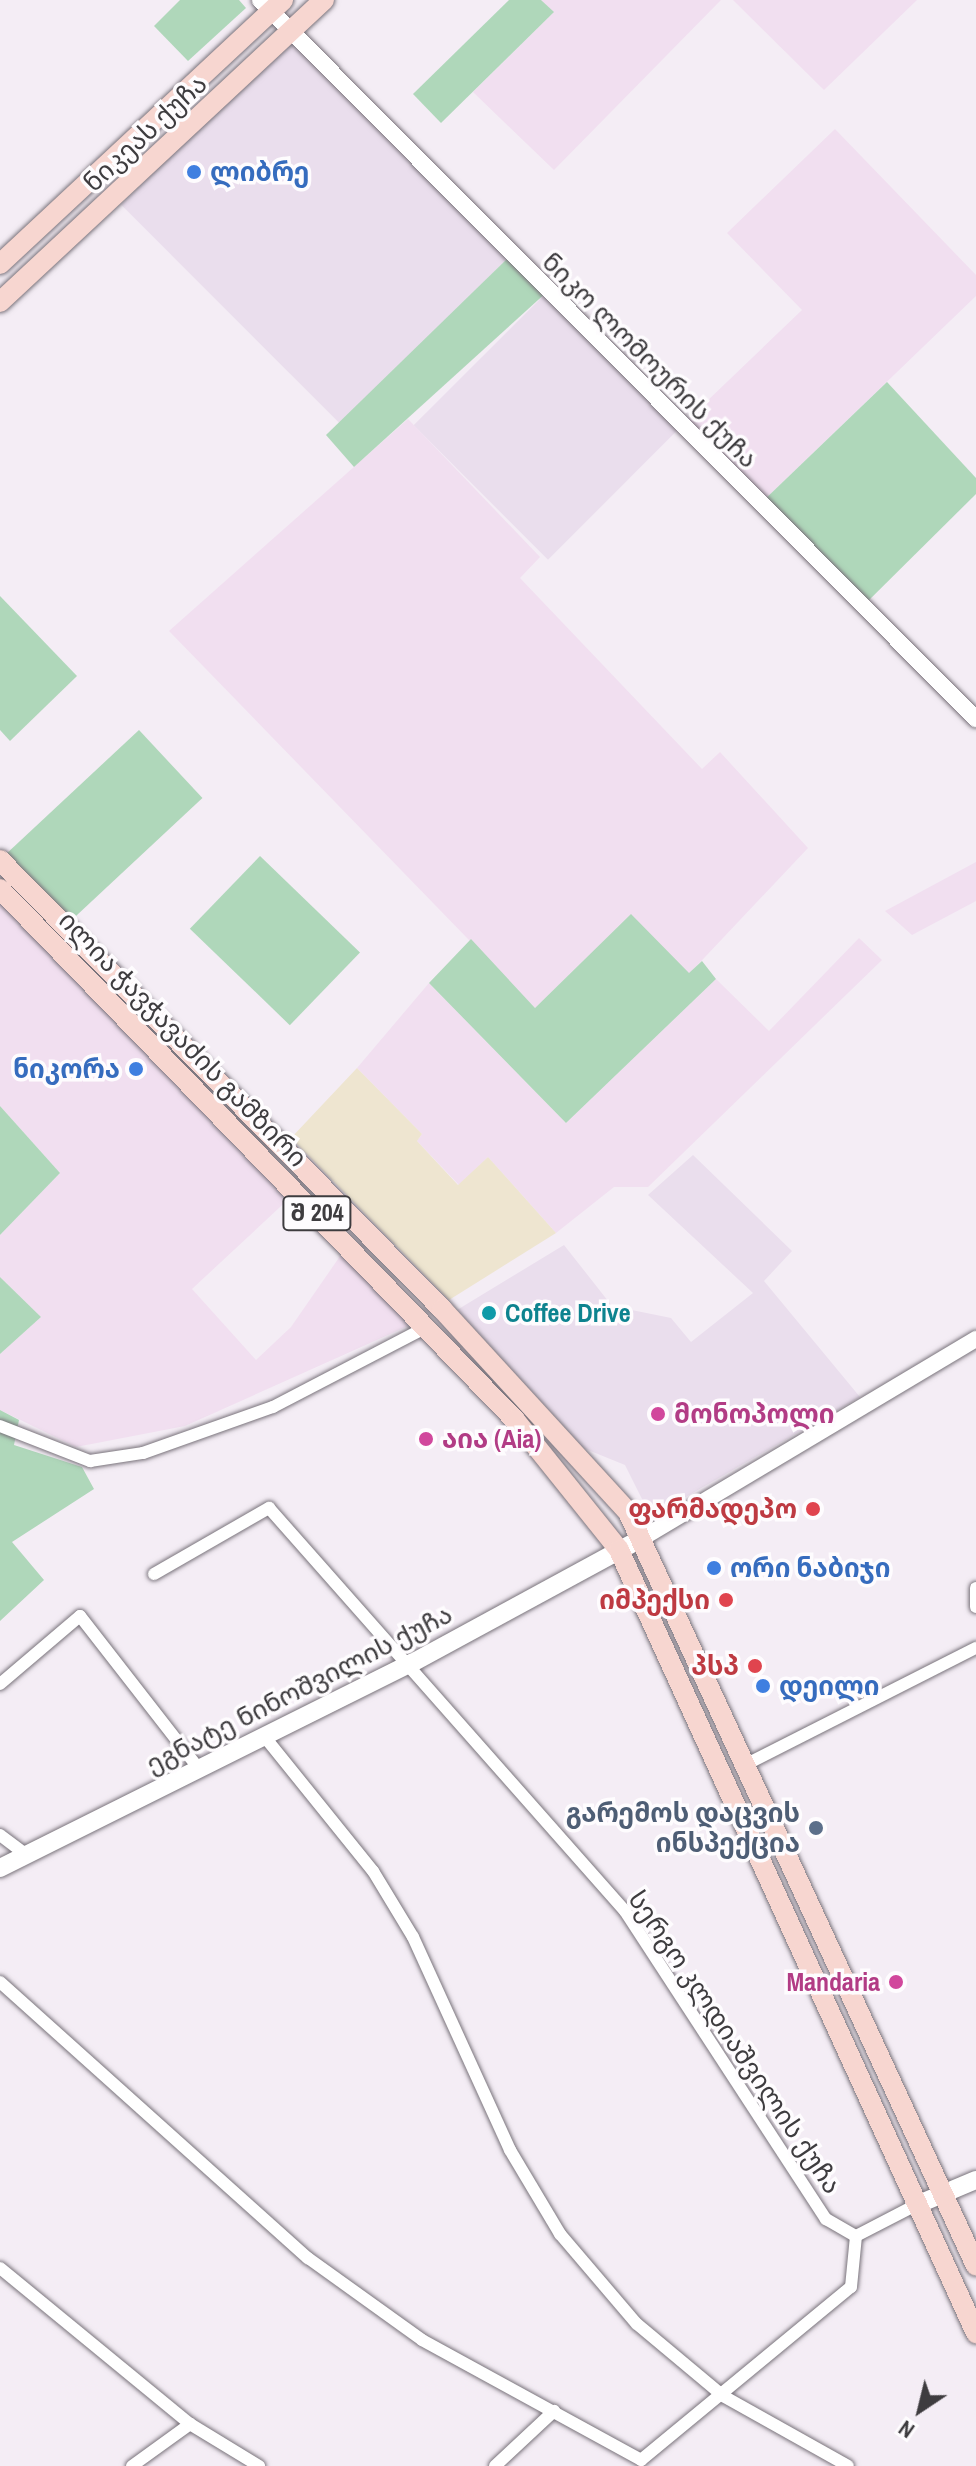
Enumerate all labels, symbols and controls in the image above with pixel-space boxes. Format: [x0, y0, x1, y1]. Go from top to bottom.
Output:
street label: ნიკეას ქუჩა [77, 68, 213, 198]
place label: ლიბრე [210, 156, 309, 188]
marker: ლიბრე [185, 163, 203, 181]
street label: ნიკო ლომოურის ქუჩა [536, 246, 764, 474]
street label: ილია ჭავჭავაძის გამზირი [53, 905, 313, 1173]
place label: ნიკორა [13, 1053, 120, 1085]
marker: ნიკორა [127, 1060, 145, 1078]
road number: შ 204 [281, 1193, 353, 1233]
place label: Coffee Drive [505, 1297, 631, 1329]
marker: Coffee Drive [480, 1304, 498, 1322]
place label: მონოპოლი [674, 1398, 834, 1430]
marker: მონოპოლი [649, 1405, 667, 1423]
place label: აია (Aia) [442, 1423, 541, 1455]
marker: აია (Aia) [417, 1430, 435, 1448]
place label: ფარმადეპო [628, 1493, 797, 1525]
marker: ფარმადეპო [804, 1500, 822, 1518]
place label: ორი ნაბიჯი [730, 1552, 890, 1584]
marker: ორი ნაბიჯი [705, 1559, 723, 1577]
place label: იმპექსი [599, 1584, 710, 1616]
marker: იმპექსი [717, 1591, 735, 1609]
street label: ეგნატე ნინოშვილის ქუჩა [141, 1598, 457, 1780]
place label: პსპ [691, 1650, 739, 1682]
marker: პსპ [746, 1657, 764, 1675]
place label: დეილი [779, 1670, 880, 1702]
marker: დეილი [754, 1677, 772, 1695]
place label: გარემოს დაცვის ინსპექცია [566, 1797, 800, 1858]
marker: გარემოს დაცვის ინსპექცია [807, 1819, 825, 1837]
street label: სერგო კლდიაშვილის ქუჩა [622, 1885, 848, 2199]
place label: Mandaria [786, 1966, 880, 1998]
marker: Mandaria [887, 1973, 905, 1991]
north arrow [880, 2370, 960, 2450]
text: N [892, 2414, 920, 2446]

